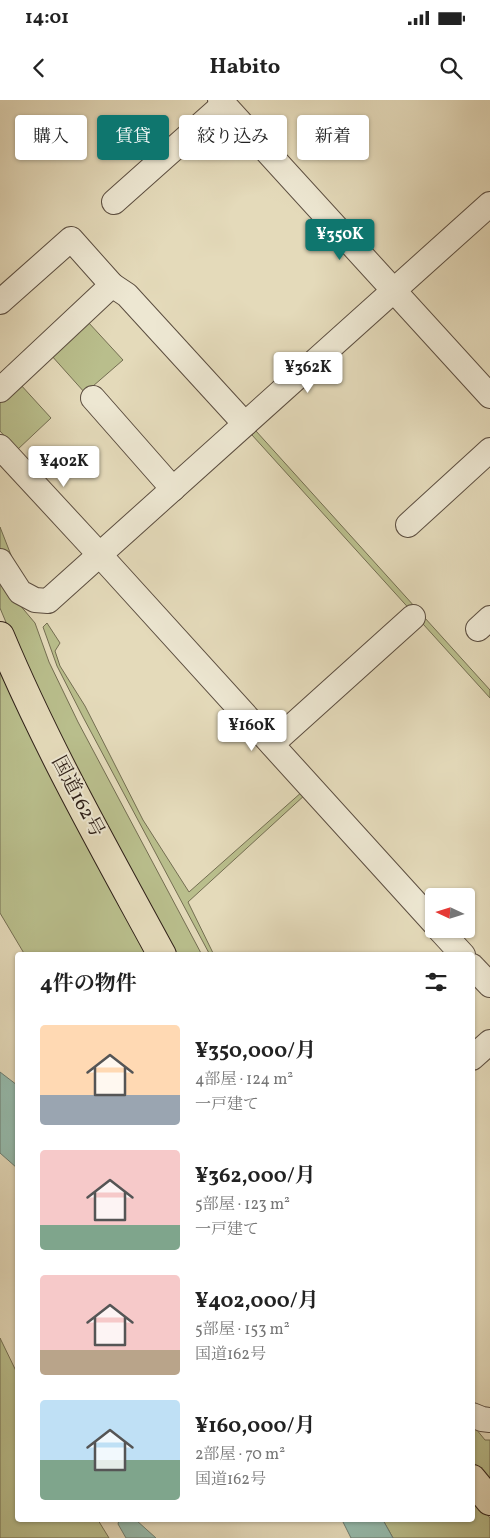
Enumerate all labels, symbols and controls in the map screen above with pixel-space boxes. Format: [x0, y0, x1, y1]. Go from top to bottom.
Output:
text: 14:01 [25, 5, 69, 31]
text: Habito [210, 52, 280, 83]
icon: back [25, 54, 53, 82]
icon: search [437, 54, 465, 82]
chip: 購入 [15, 115, 87, 160]
chip: 賃貸 [97, 115, 169, 160]
chip: 絞り込み [179, 115, 287, 160]
chip: 新着 [297, 115, 369, 160]
pin: ¥350K [305, 219, 375, 261]
text: ¥350K [316, 224, 364, 246]
pin: ¥362K [273, 352, 343, 394]
text: ¥362K [285, 357, 331, 379]
pin: ¥402K [29, 446, 99, 488]
text: ¥402K [39, 451, 89, 473]
pin: ¥160K [217, 710, 287, 752]
text: ¥160K [229, 715, 275, 737]
street label: 国道162号 [44, 751, 110, 843]
north arrow [425, 888, 475, 938]
map controls [425, 888, 475, 938]
icon: filters [422, 968, 450, 996]
text: 4件の物件 [40, 970, 137, 999]
text: ¥350,000/月 [195, 1037, 316, 1066]
icon: home [80, 1045, 140, 1105]
text: 4部屋 · 124 m² [195, 1069, 293, 1091]
text: 一戸建て [195, 1094, 259, 1116]
text: ¥362,000/月 [195, 1162, 316, 1191]
icon: home [80, 1170, 140, 1230]
text: 5部屋 · 123 m² [195, 1194, 290, 1216]
text: 一戸建て [195, 1219, 259, 1241]
text: ¥402,000/月 [195, 1287, 319, 1316]
icon: home [80, 1295, 140, 1355]
text: 5部屋 · 153 m² [195, 1319, 290, 1341]
text: 国道162号 [195, 1344, 266, 1366]
text: ¥160,000/月 [195, 1412, 316, 1441]
icon: home [80, 1420, 140, 1480]
text: 2部屋 · 70 m² [195, 1444, 285, 1466]
text: 国道162号 [195, 1469, 266, 1491]

